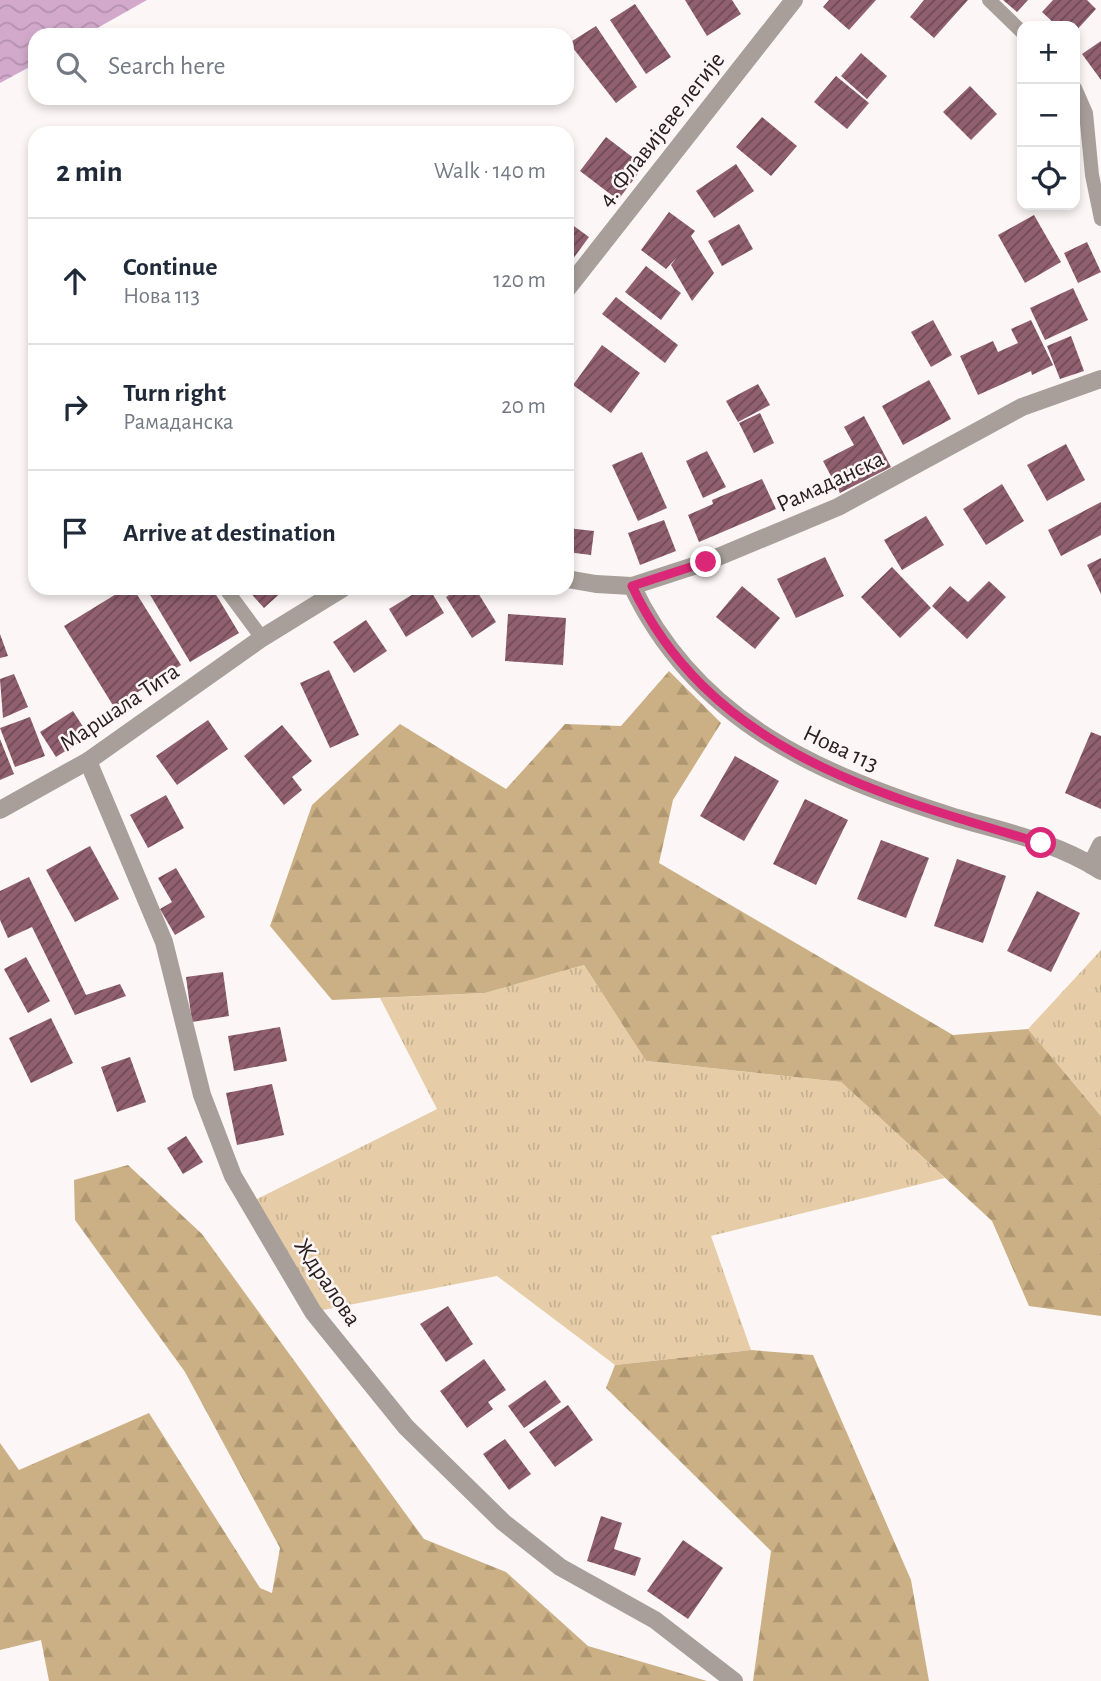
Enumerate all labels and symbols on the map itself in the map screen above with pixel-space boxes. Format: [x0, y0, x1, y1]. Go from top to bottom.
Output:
street label: 4. Флавијеве легије [594, 48, 729, 211]
street label: Рамаданска [773, 447, 888, 517]
route end [690, 546, 721, 577]
street label: Маршала Тита [56, 659, 184, 756]
street label: Нова 113 [799, 721, 882, 777]
route start [1025, 827, 1056, 858]
street label: Ждралова [289, 1234, 365, 1331]

